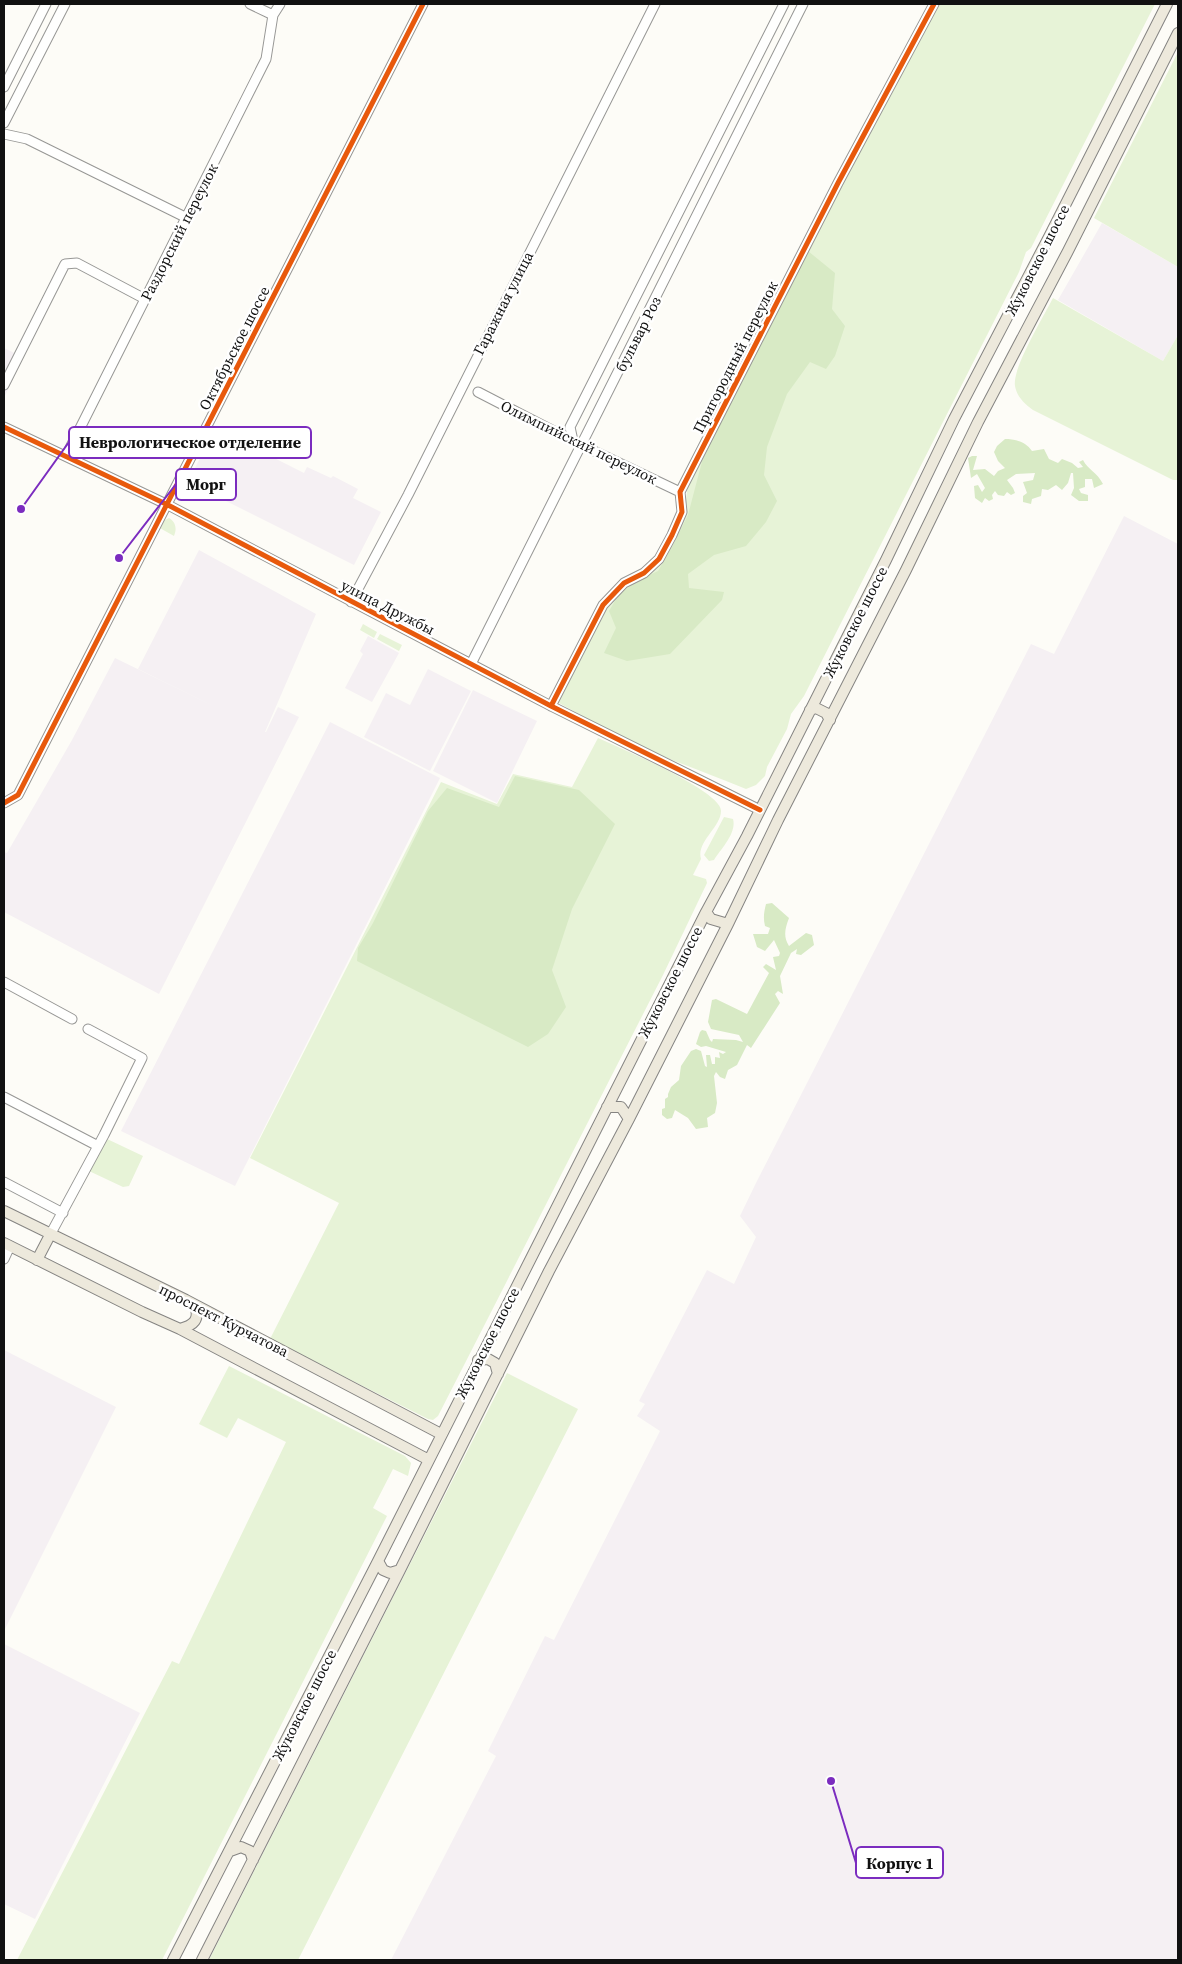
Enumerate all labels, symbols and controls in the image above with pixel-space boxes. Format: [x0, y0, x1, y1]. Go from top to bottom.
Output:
street label: Раздорский переулок [135, 159, 223, 304]
street label: Жуковское шоссе [1000, 200, 1074, 319]
street label: Гаражная улица [468, 247, 538, 358]
street label: Пригородный переулок [687, 277, 783, 437]
street label: Октябрьское шоссе [194, 282, 275, 414]
street label: бульвар Роз [610, 293, 666, 375]
street label: Олимпийский переулок [497, 395, 661, 489]
callout: Неврологическое отделение [69, 427, 311, 458]
text: Неврологическое отделение [79, 431, 301, 453]
callout: Морг [176, 469, 236, 500]
text: Морг [186, 473, 227, 495]
street label: Жуковское шоссе [818, 562, 892, 681]
street label: улица Дружбы [337, 574, 439, 640]
street label: Жуковское шоссе [633, 922, 707, 1041]
street label: проспект Курчатова [156, 1278, 293, 1362]
street label: Жуковское шоссе [450, 1283, 524, 1402]
street label: Жуковское шоссе [267, 1645, 341, 1764]
callout: Корпус 1 [856, 1847, 943, 1878]
text: Корпус 1 [866, 1852, 934, 1874]

